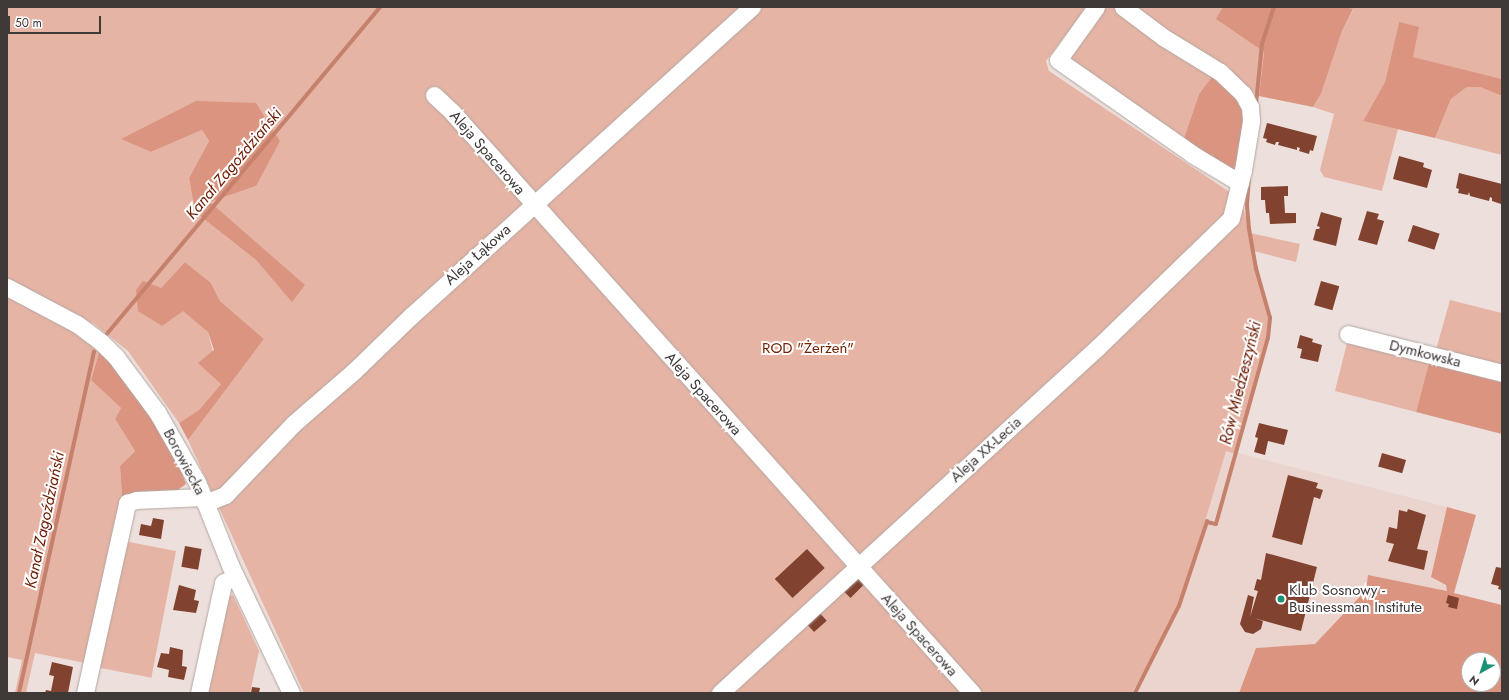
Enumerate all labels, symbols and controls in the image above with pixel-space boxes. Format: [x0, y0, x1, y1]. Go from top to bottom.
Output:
scale bar [10, 8, 103, 34]
text: 50 m [15, 14, 42, 32]
water label: Kanał Zagoździański [182, 105, 286, 223]
street label: Aleja Spacerowa [446, 107, 528, 199]
street label: Aleja Łąkowa [441, 221, 515, 289]
water label: Rów Miedzeszyński [1216, 319, 1266, 447]
street label: Dymkowska [1387, 336, 1463, 372]
park label: ROD "Żerżeń" [762, 340, 854, 358]
street label: Aleja Spacerowa [661, 349, 745, 439]
street label: Aleja XX-Lecia [947, 414, 1025, 486]
street label: Borowiecka [159, 426, 209, 498]
water label: Kanał Zagoździański [21, 450, 69, 590]
place label: Klub Sosnowy - Businessman Institute [1289, 581, 1422, 616]
street label: Aleja Spacerowa [877, 590, 961, 680]
marker: Klub Sosnowy - Businessman Institute [1276, 594, 1286, 604]
north arrow [1461, 652, 1501, 692]
text: N [1466, 672, 1483, 690]

